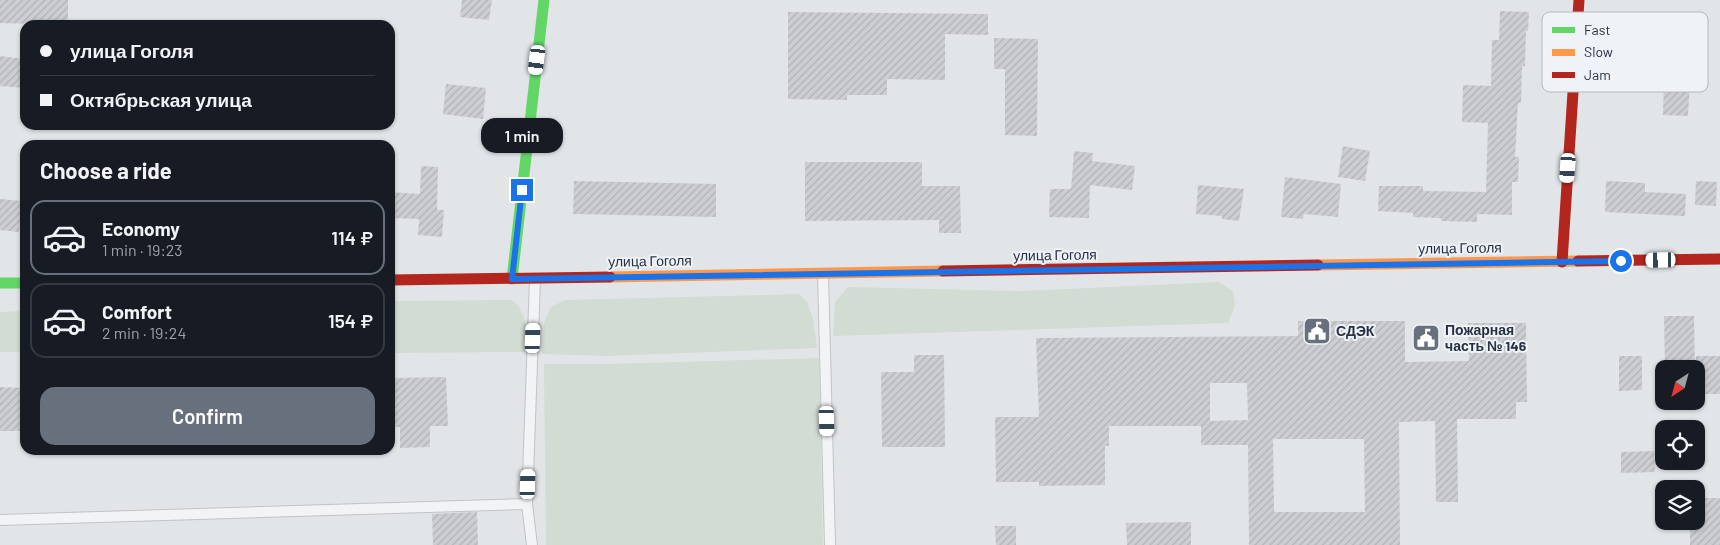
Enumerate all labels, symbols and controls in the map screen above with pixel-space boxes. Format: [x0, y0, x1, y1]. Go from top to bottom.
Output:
legend [1542, 12, 1708, 92]
text: Fast [1584, 21, 1610, 38]
text: улица Гоголя [70, 39, 194, 62]
text: Slow [1584, 43, 1613, 60]
car [527, 44, 546, 76]
text: Jam [1584, 66, 1611, 83]
text: Октябрьская улица [70, 88, 252, 111]
callout: 1 min [481, 118, 563, 152]
text: 1 min [505, 126, 539, 145]
car [1559, 153, 1576, 183]
text: Choose a ride [40, 157, 172, 183]
route end [511, 179, 533, 201]
icon: car [42, 215, 87, 260]
text: Economy [102, 217, 180, 240]
text: 114 ₽ [331, 226, 373, 249]
street label: улица Гоголя [1418, 238, 1502, 257]
text: 1 min · 19:23 [102, 240, 183, 259]
street label: улица Гоголя [1013, 245, 1097, 264]
route start [1610, 250, 1632, 272]
street label: улица Гоголя [608, 251, 692, 270]
car [1645, 252, 1676, 268]
icon: car [42, 298, 87, 343]
text: Comfort [102, 300, 172, 323]
text: 154 ₽ [328, 309, 373, 332]
public building icon: СДЭК [1302, 316, 1332, 346]
place label: Пожарная часть № 146 [1445, 321, 1527, 354]
place label: СДЭК [1336, 322, 1375, 339]
text: 2 min · 19:24 [102, 323, 186, 342]
car [524, 323, 541, 353]
public building icon: Пожарная часть № 146 [1411, 323, 1441, 353]
north arrow [1655, 360, 1705, 410]
map controls [1655, 360, 1705, 530]
button: Confirm [40, 387, 375, 445]
car [818, 406, 835, 436]
button: locate [1655, 420, 1705, 470]
car [519, 469, 536, 499]
button: layers [1655, 480, 1705, 530]

